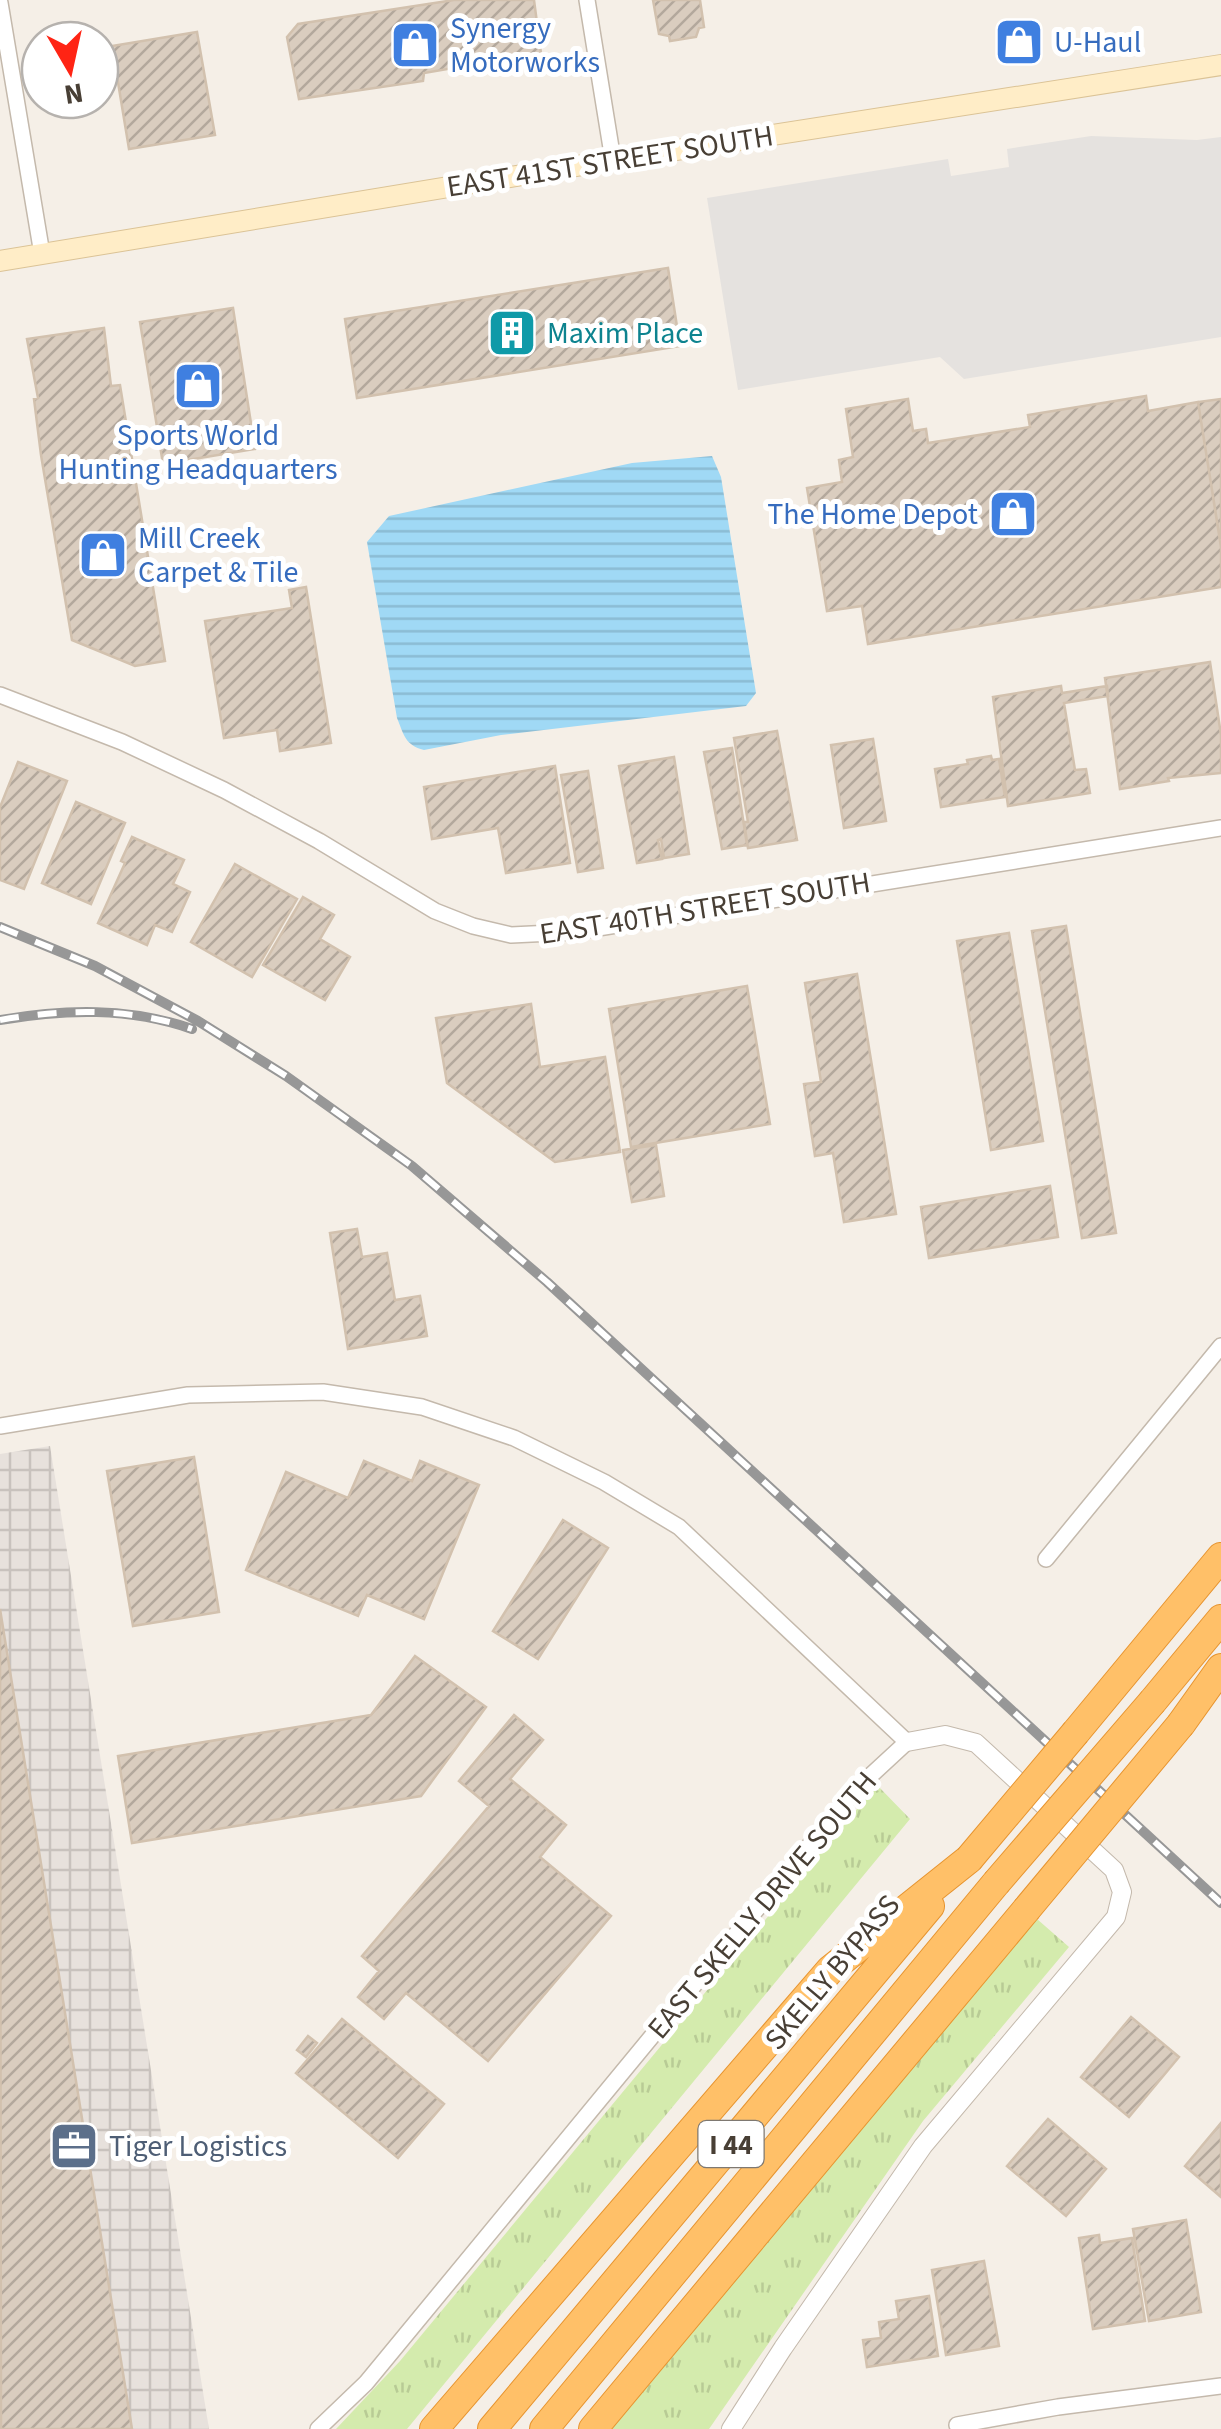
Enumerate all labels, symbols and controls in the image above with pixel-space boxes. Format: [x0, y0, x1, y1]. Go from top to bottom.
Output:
place label: Synergy Motorworks [450, 7, 600, 84]
shop icon: U-Haul [993, 16, 1045, 68]
shop icon: Synergy Motorworks [389, 19, 441, 71]
north arrow [20, 20, 120, 120]
place label: U-Haul [1054, 21, 1141, 64]
text: N [61, 72, 86, 115]
street label: EAST 41ST STREET SOUTH [444, 114, 776, 209]
building icon: Maxim Place [486, 307, 538, 359]
place label: Maxim Place [547, 312, 703, 355]
shop icon: Sports World Hunting Headquarters [172, 360, 224, 412]
place label: Sports World Hunting Headquarters [58, 414, 338, 491]
shop icon: The Home Depot [987, 488, 1039, 540]
place label: The Home Depot [767, 493, 978, 536]
place label: Mill Creek Carpet & Tile [138, 517, 298, 594]
shop icon: Mill Creek Carpet & Tile [77, 529, 129, 581]
street label: EAST 40TH STREET SOUTH [537, 861, 874, 956]
street label: EAST SKELLY DRIVE SOUTH [637, 1762, 887, 2048]
street label: SKELLY BYPASS [754, 1885, 910, 2059]
office icon: Tiger Logistics [48, 2120, 100, 2172]
road number: I 44 [698, 2121, 764, 2167]
place label: Tiger Logistics [109, 2125, 287, 2168]

